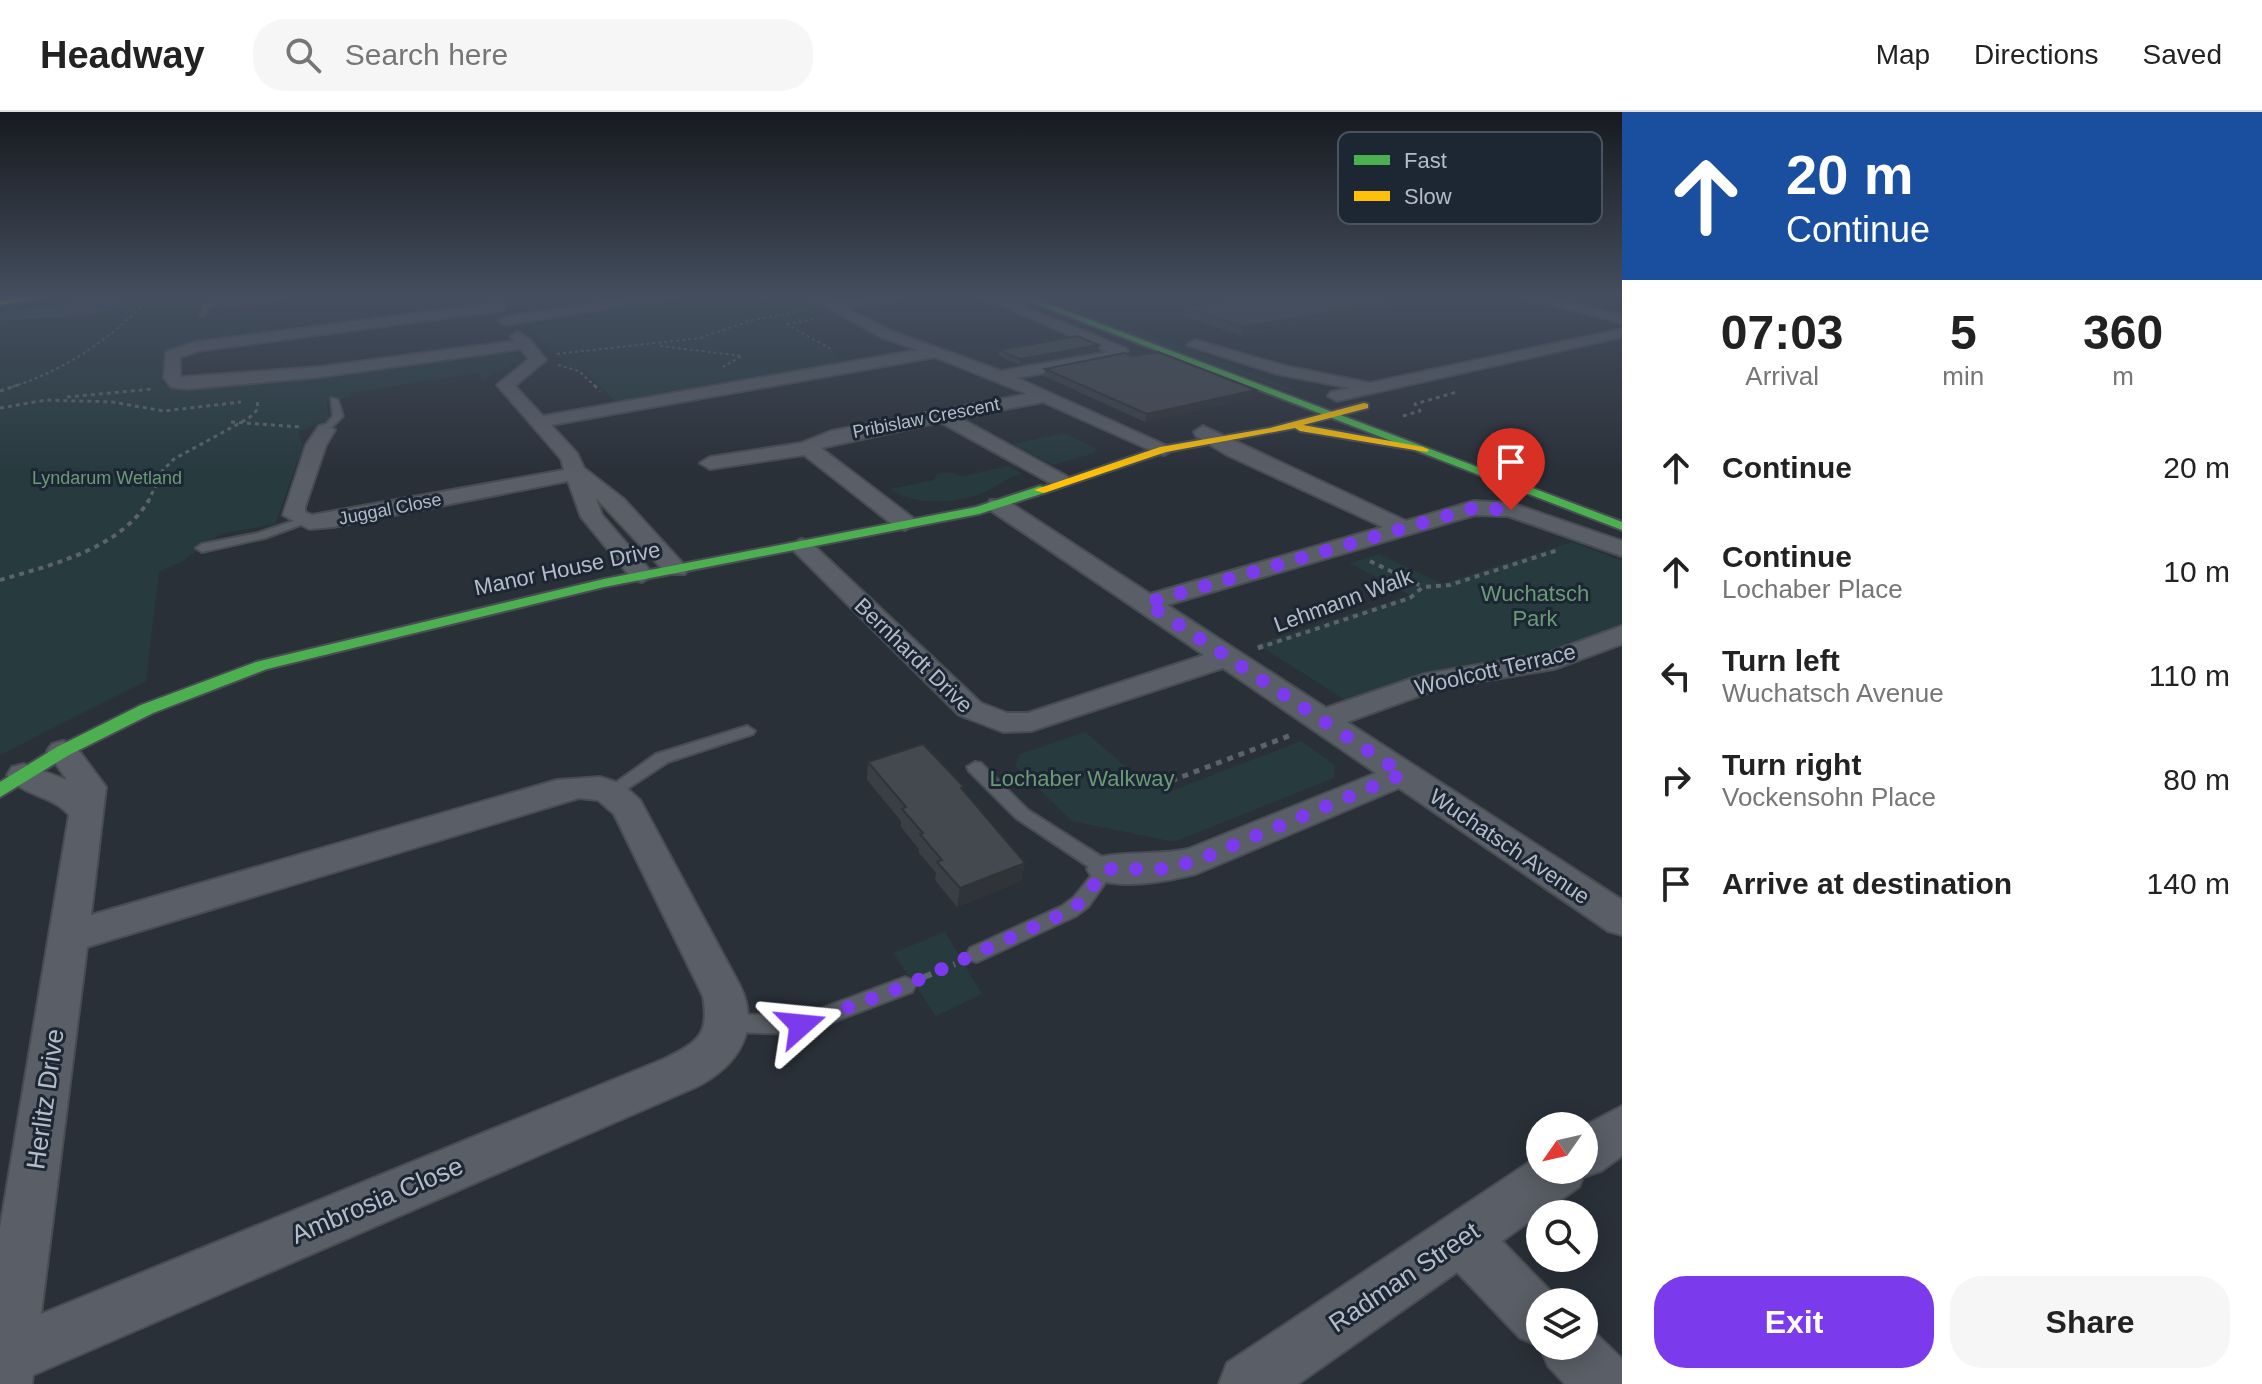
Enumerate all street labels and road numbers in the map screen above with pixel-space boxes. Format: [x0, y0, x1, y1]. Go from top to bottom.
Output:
street label: Pribislaw Crescent [851, 394, 1001, 442]
street label: Juggal Close [337, 489, 443, 529]
street label: Manor House Drive [472, 537, 662, 600]
street label: Lehmann Walk [1270, 563, 1417, 637]
street label: Bernhardt Drive [850, 593, 978, 718]
street label: Woolcott Terrace [1412, 639, 1578, 700]
street label: Wuchatsch Avenue [1425, 784, 1594, 909]
street label: Herlitz Drive [20, 1027, 70, 1171]
street label: Ambrosia Close [287, 1150, 467, 1250]
street label: Radman Street [1323, 1215, 1486, 1338]

